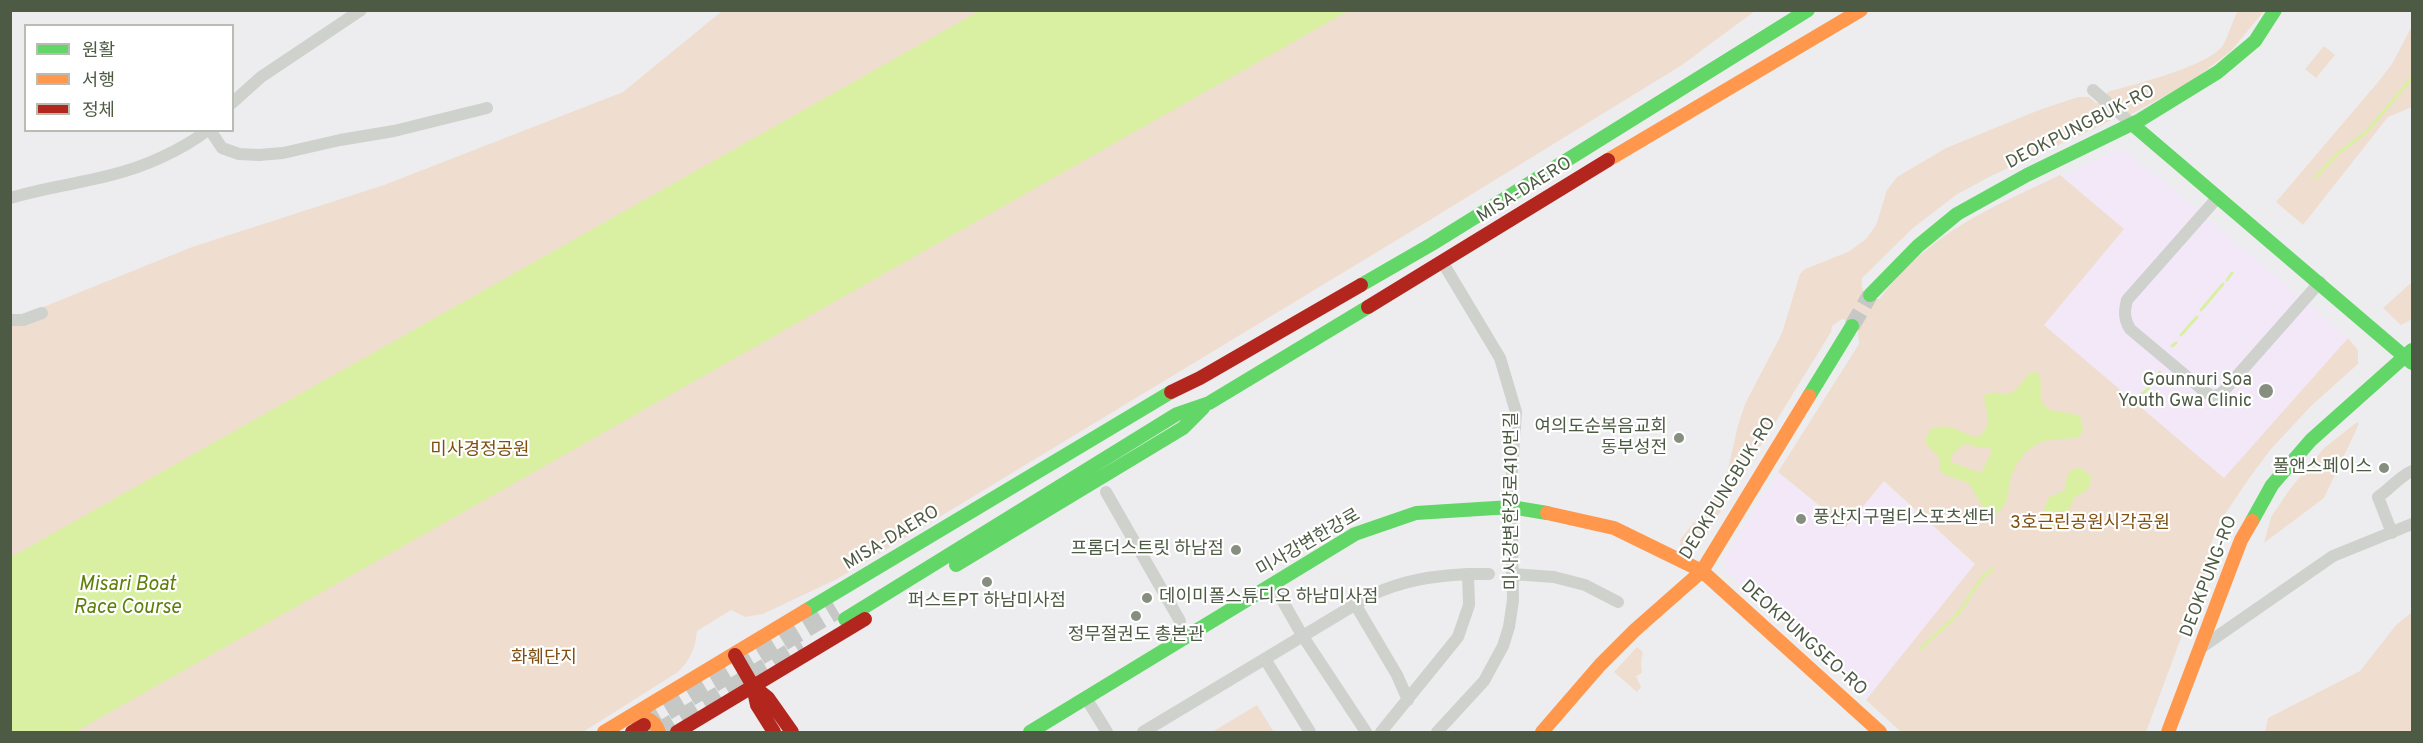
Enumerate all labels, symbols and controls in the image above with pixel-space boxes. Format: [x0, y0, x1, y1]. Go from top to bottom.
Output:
legend [24, 24, 234, 132]
text: 원활 [82, 40, 115, 63]
text: 서행 [82, 70, 115, 93]
street label: DEOKPUNGBUK-RO [2003, 81, 2159, 175]
text: 정체 [82, 100, 115, 123]
street label: MISA-DAERO [1474, 153, 1576, 229]
place label: Gounnuri Soa Youth Gwa Clinic [2118, 370, 2252, 412]
marker: Gounnuri Soa Youth Gwa Clinic [2257, 382, 2275, 400]
street label: 미사강변한강로410번길 [1502, 412, 1524, 590]
street label: DEOKPUNGBUK-RO [1676, 414, 1782, 564]
place label: 여의도순복음교회 동부성전 [1535, 417, 1667, 460]
marker: 여의도순복음교회 동부성전 [1672, 431, 1686, 445]
park label: 미사경정공원 [430, 440, 530, 462]
place label: 풀앤스페이스 [2273, 457, 2372, 479]
marker: 풀앤스페이스 [2377, 461, 2391, 475]
street label: MISA-DAERO [840, 502, 944, 576]
street label: 미사강변한강로 [1253, 506, 1365, 582]
place label: 풍산지구멀티스포츠센터 [1813, 508, 1995, 530]
marker: 풍산지구멀티스포츠센터 [1794, 512, 1808, 526]
park label: 3호근린공원시각공원 [2010, 513, 2170, 535]
street label: DEOKPUNG-RO [2177, 513, 2243, 641]
place label: 프롬더스트릿 하남점 [1071, 539, 1224, 561]
marker: 프롬더스트릿 하남점 [1229, 543, 1243, 557]
water label: Misari Boat Race Course [73, 574, 181, 621]
marker: 퍼스트PT 하남미사점 [980, 575, 994, 589]
street label: DEOKPUNGSEO-RO [1735, 577, 1871, 701]
place label: 데이미폴스튜디오 하남미사점 [1159, 587, 1379, 609]
place label: 퍼스트PT 하남미사점 [908, 591, 1066, 613]
marker: 데이미폴스튜디오 하남미사점 [1140, 591, 1154, 605]
marker: 정무절권도 총본관 [1129, 609, 1143, 623]
place label: 정무절권도 총본관 [1068, 625, 1204, 647]
park label: 화훼단지 [511, 648, 577, 670]

